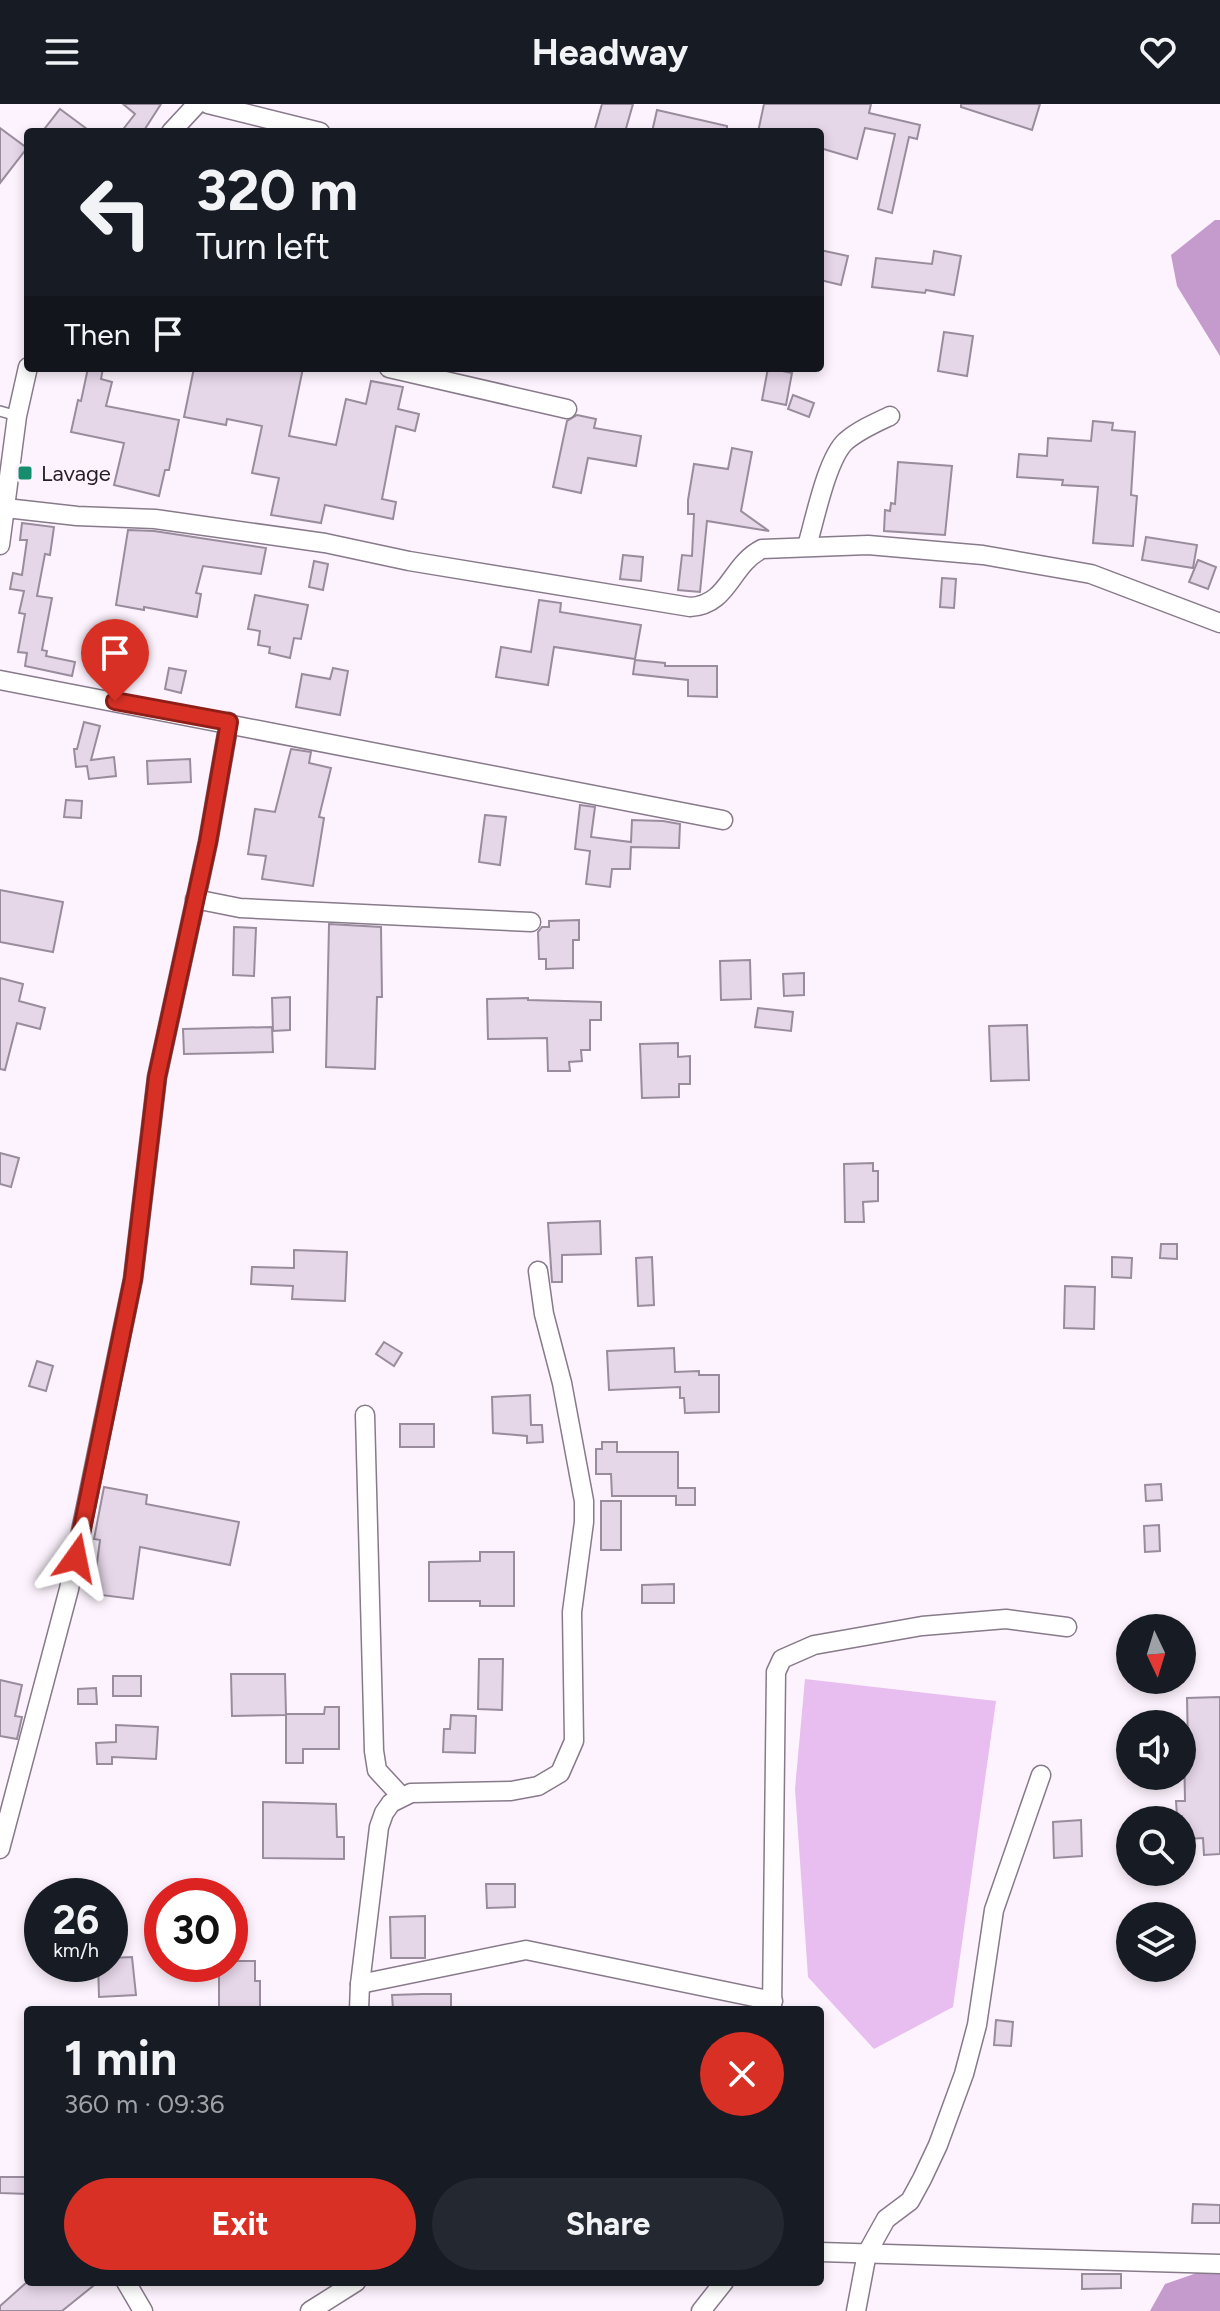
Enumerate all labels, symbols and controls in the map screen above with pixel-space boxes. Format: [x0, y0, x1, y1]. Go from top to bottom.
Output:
icon: menu [40, 30, 84, 74]
icon: heart [1136, 30, 1180, 74]
text: Headway [532, 31, 688, 74]
text: 320 m [196, 157, 358, 224]
icon: left [64, 160, 168, 264]
text: Turn left [196, 225, 330, 268]
icon: arrive [146, 312, 190, 356]
text: Then [64, 316, 130, 353]
place label: Lavage [41, 460, 111, 487]
marker: Lavage [16, 464, 34, 482]
pin [81, 619, 149, 701]
icon: arrive [93, 631, 137, 675]
position arrow [34, 1516, 118, 1600]
north arrow [1116, 1614, 1196, 1694]
map controls [1116, 1614, 1196, 1982]
button: sound [1116, 1710, 1196, 1790]
button: search [1116, 1806, 1196, 1886]
speed limit sign: 30 [144, 1878, 248, 1982]
text: 26 [53, 1896, 99, 1944]
button: layers [1116, 1902, 1196, 1982]
text: km/h [53, 1938, 99, 1962]
text: 1 min [64, 2029, 177, 2087]
button: close [700, 2032, 784, 2116]
text: 360 m · 09:36 [64, 2088, 224, 2120]
button: Exit [64, 2178, 416, 2270]
button: Share [432, 2178, 784, 2270]

